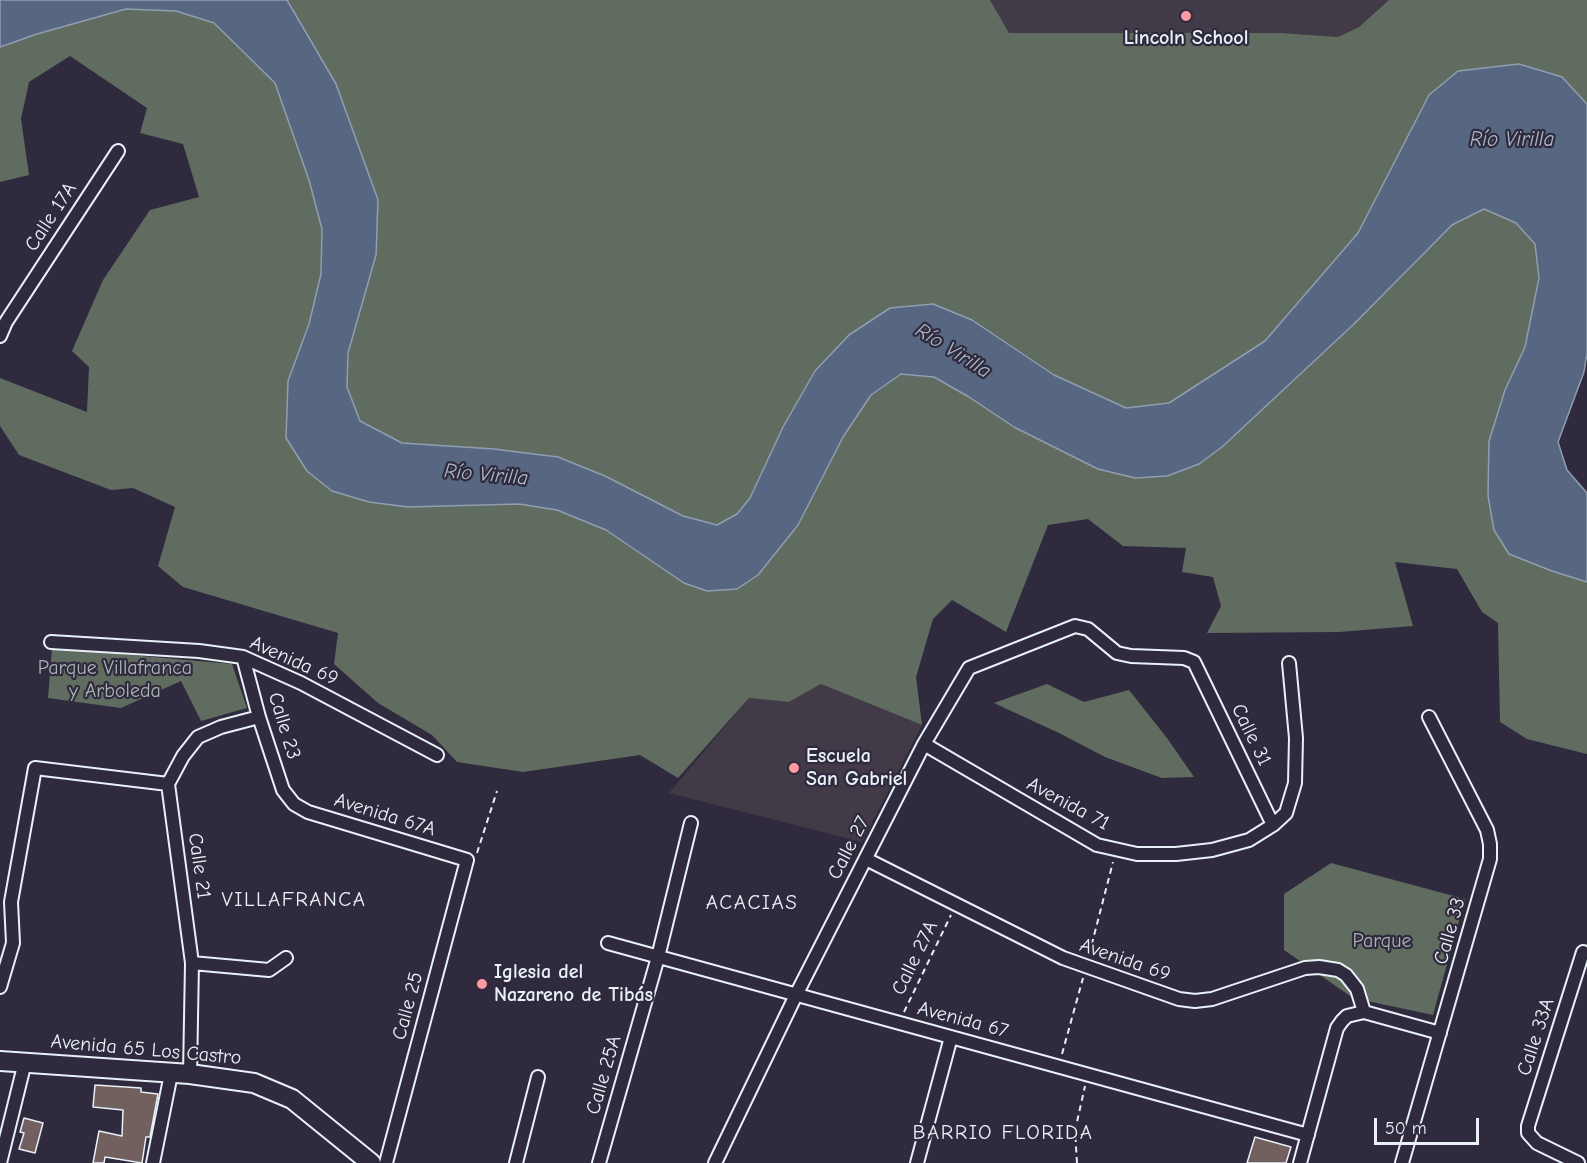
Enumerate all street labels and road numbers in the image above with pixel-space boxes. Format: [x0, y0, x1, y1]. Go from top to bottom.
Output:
street label: Calle 17A [20, 178, 82, 256]
street label: Avenida 69 [246, 631, 342, 691]
street label: Calle 23 [262, 690, 306, 762]
street label: Calle 31 [1226, 700, 1276, 770]
street label: Avenida 71 [1023, 772, 1113, 836]
street label: Avenida 67A [331, 788, 439, 842]
street label: Calle 27 [823, 812, 875, 884]
street label: Calle 21 [182, 831, 216, 901]
street label: Calle 33 [1429, 895, 1471, 967]
street label: Calle 27A [887, 917, 943, 999]
street label: Avenida 69 [1077, 933, 1173, 987]
street label: Calle 25 [387, 969, 429, 1043]
street label: Calle 33A [1512, 995, 1560, 1079]
street label: Avenida 67 [915, 996, 1011, 1044]
street label: Avenida 65 Los Castro [50, 1030, 242, 1070]
street label: Calle 25A [581, 1033, 627, 1117]

